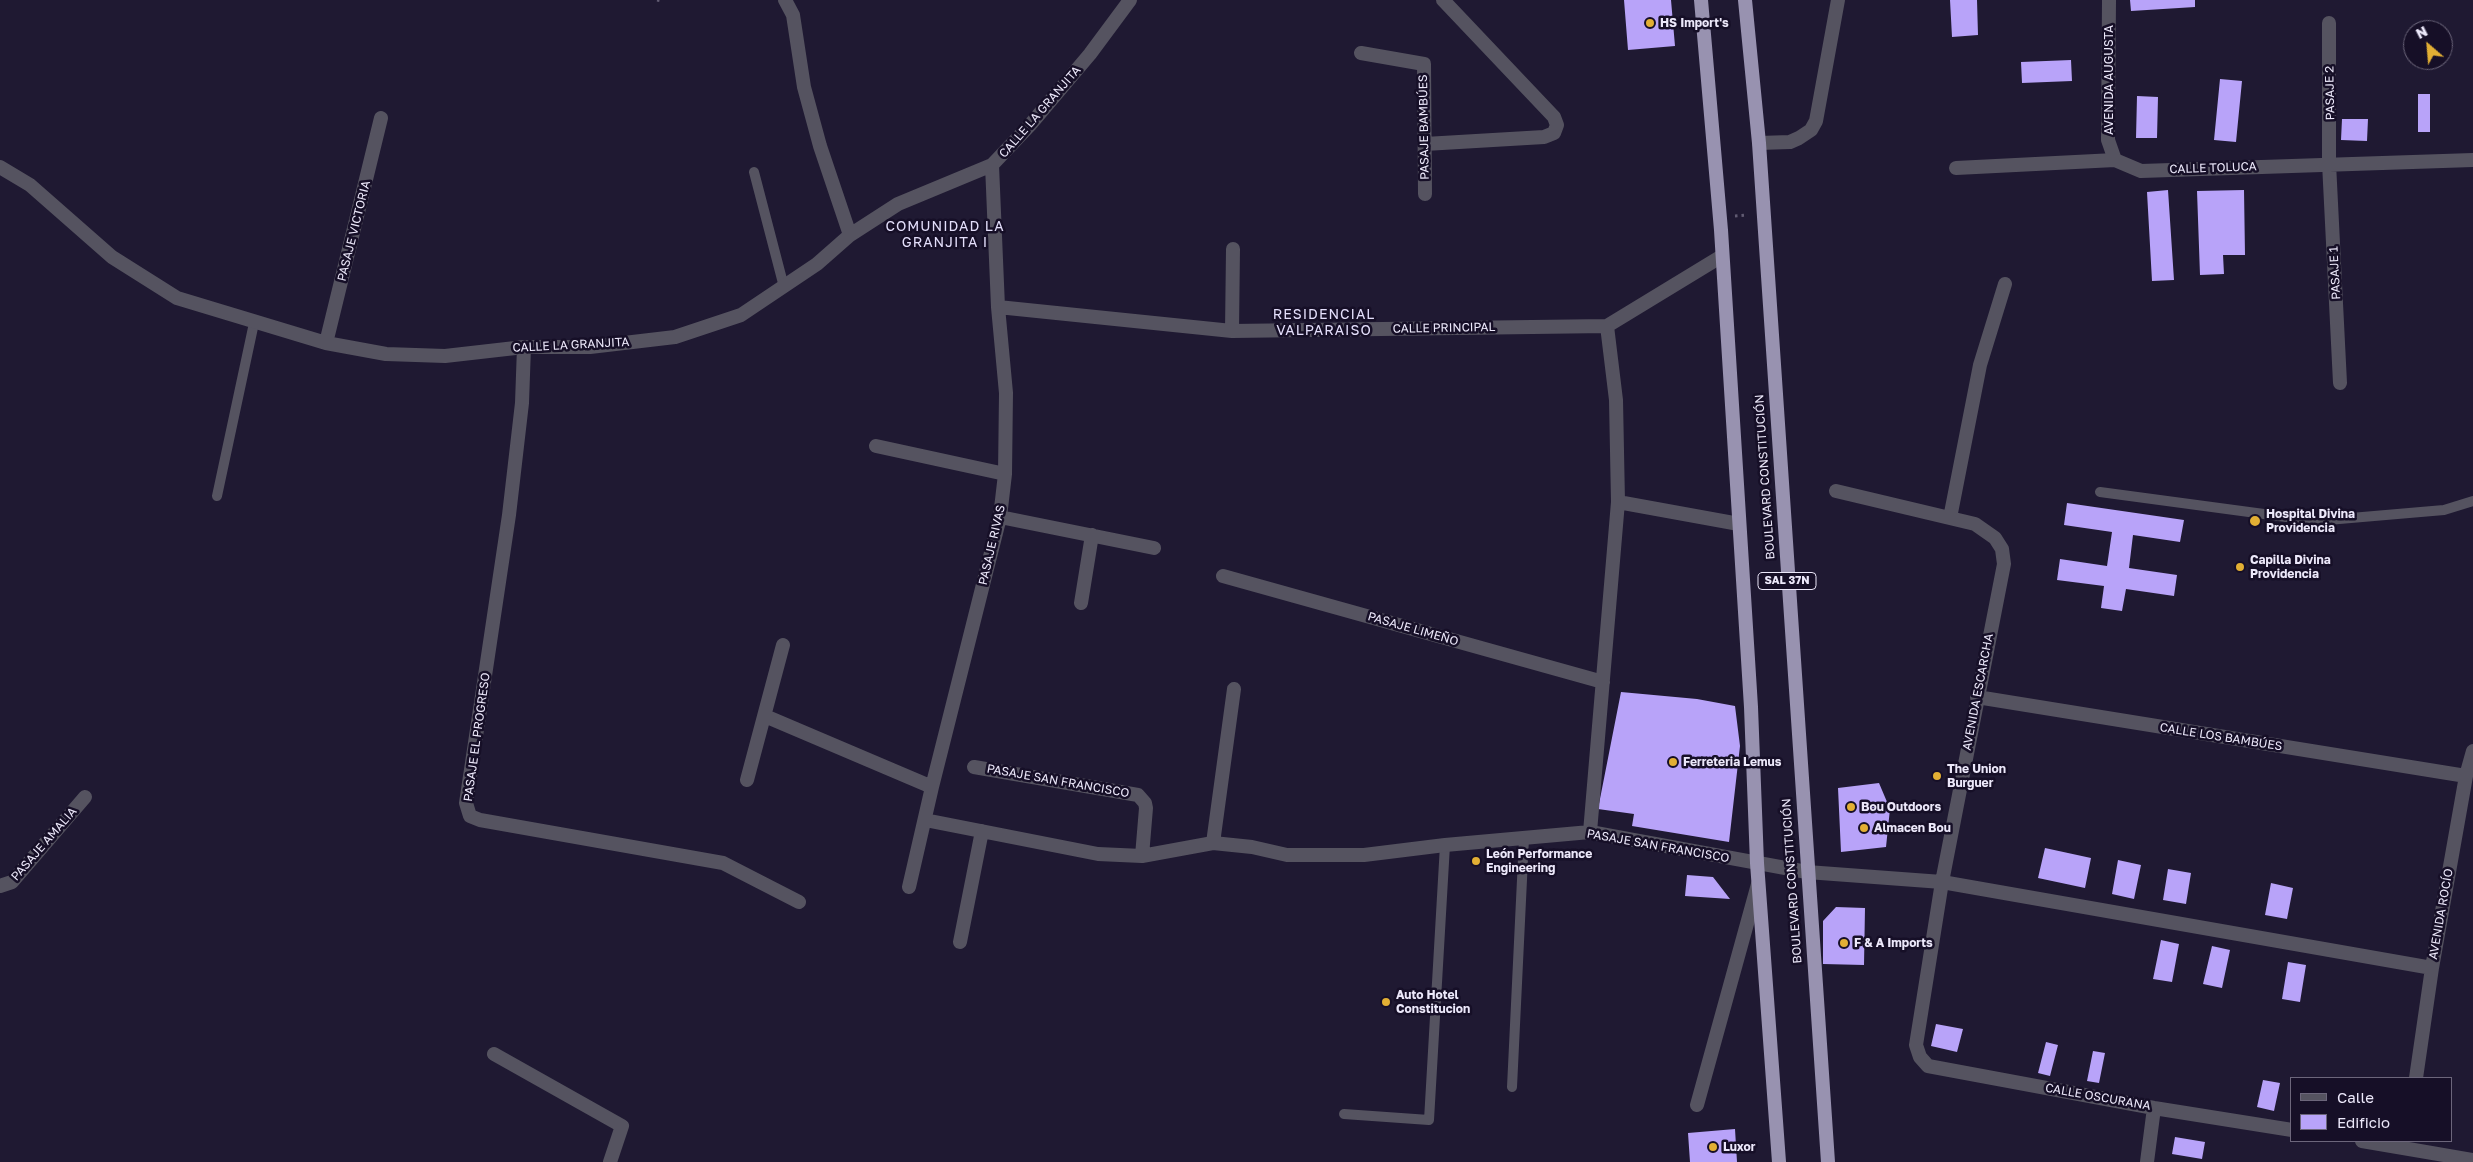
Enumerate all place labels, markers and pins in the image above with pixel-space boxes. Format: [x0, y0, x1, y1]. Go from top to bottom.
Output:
place label: HS Import's [1660, 16, 1729, 30]
marker: HS Import's [1644, 17, 1656, 29]
place label: Hospital Divina Providencia [2266, 507, 2355, 535]
marker: Hospital Divina Providencia [2248, 514, 2262, 528]
place label: Capilla Divina Providencia [2250, 553, 2331, 581]
marker: Capilla Divina Providencia [2234, 561, 2246, 573]
place label: Ferreteria Lemus [1683, 755, 1781, 769]
marker: Ferreteria Lemus [1667, 756, 1679, 768]
place label: The Union Burguer [1947, 762, 2006, 790]
marker: The Union Burguer [1931, 770, 1943, 782]
place label: Bou Outdoors [1861, 800, 1941, 814]
marker: Bou Outdoors [1845, 801, 1857, 813]
place label: Almacen Bou [1874, 821, 1951, 835]
marker: Almacen Bou [1858, 822, 1870, 834]
place label: León Performance Engineering [1486, 847, 1592, 875]
marker: León Performance Engineering [1470, 855, 1482, 867]
place label: F & A Imports [1854, 936, 1933, 950]
marker: F & A Imports [1838, 937, 1850, 949]
place label: Auto Hotel Constitucion [1396, 988, 1470, 1016]
marker: Auto Hotel Constitucion [1380, 996, 1392, 1008]
place label: Luxor [1723, 1140, 1755, 1154]
marker: Luxor [1707, 1141, 1719, 1153]

